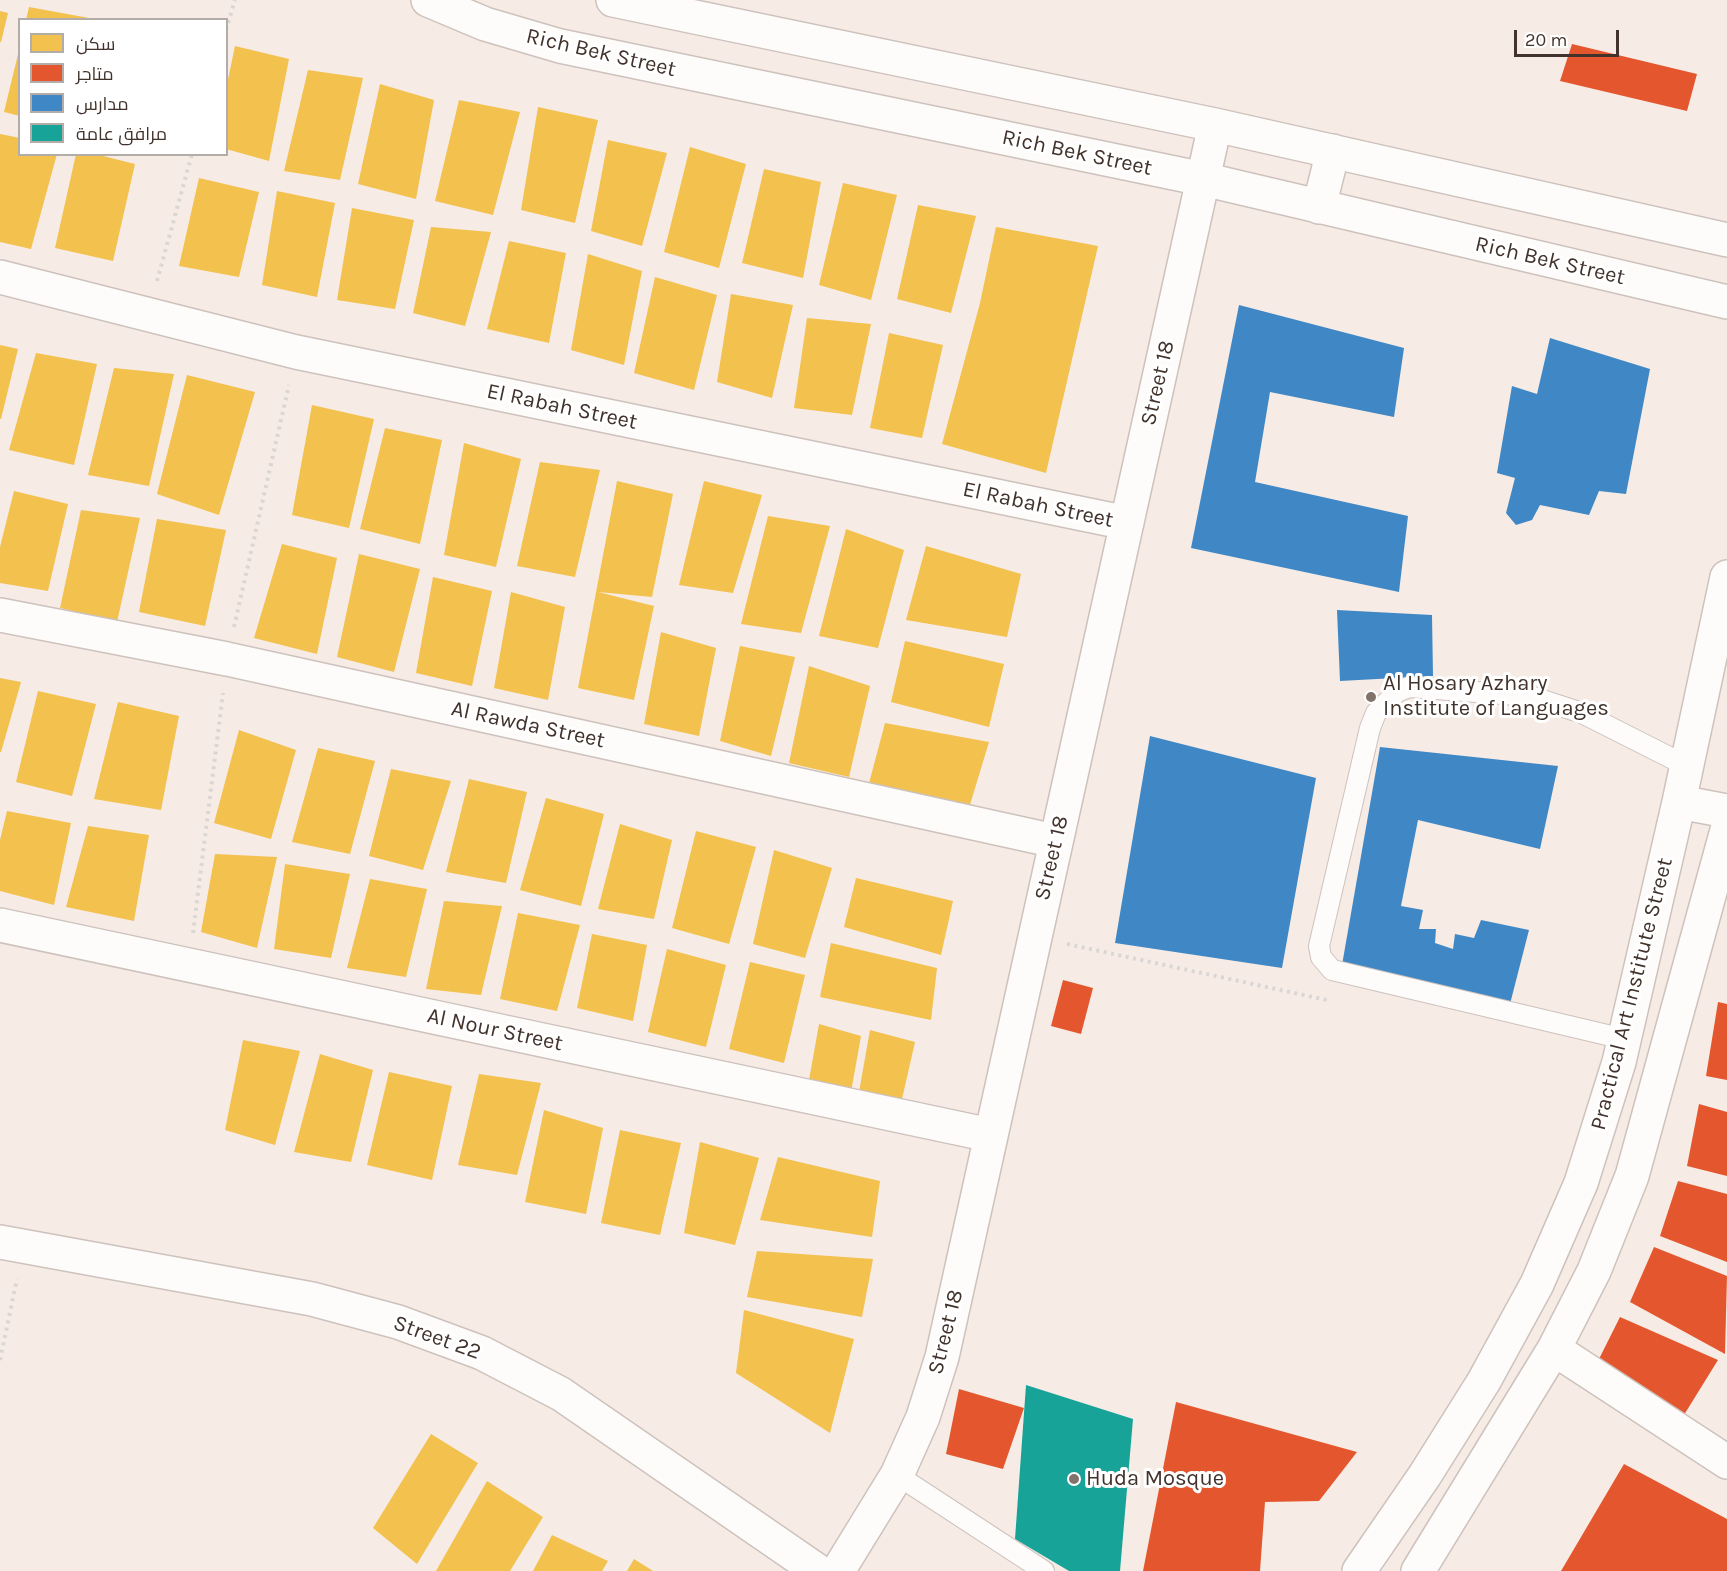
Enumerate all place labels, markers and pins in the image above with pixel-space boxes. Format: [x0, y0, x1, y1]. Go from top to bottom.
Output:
place label: Al Hosary Azhary Institute of Languages [1383, 671, 1609, 722]
marker: Al Hosary Azhary Institute of Languages [1364, 690, 1378, 704]
place label: Huda Mosque [1086, 1466, 1224, 1492]
marker: Huda Mosque [1067, 1472, 1081, 1486]

